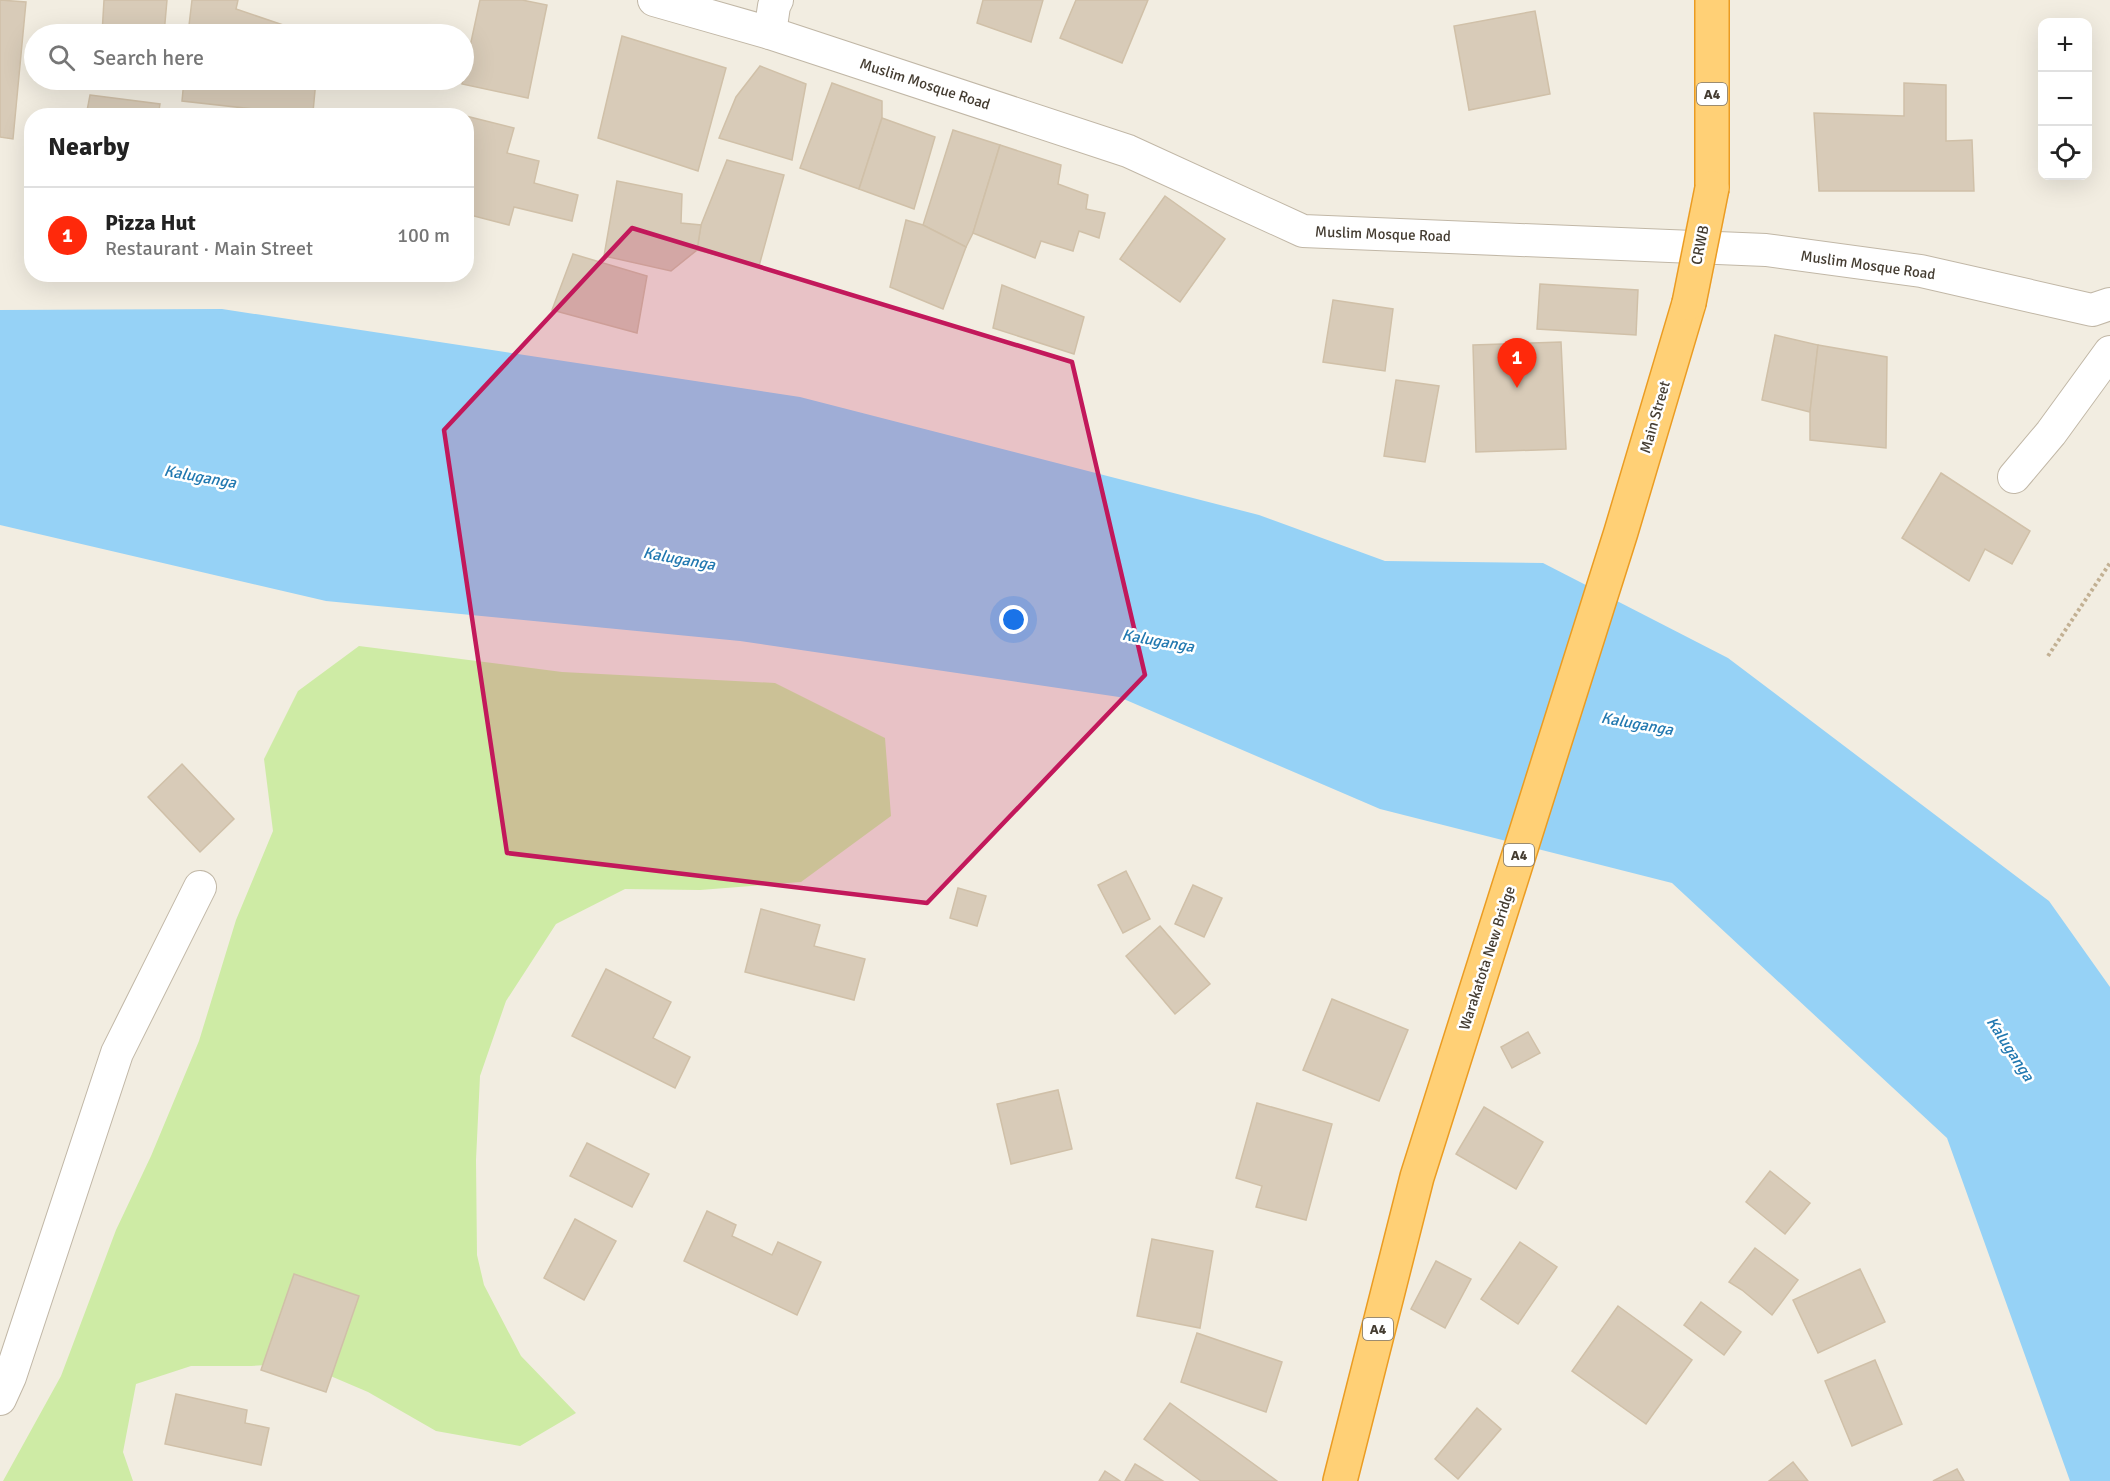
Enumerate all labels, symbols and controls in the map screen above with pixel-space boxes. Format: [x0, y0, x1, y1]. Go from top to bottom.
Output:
map controls [2038, 18, 2092, 180]
button: + [2038, 18, 2092, 72]
search box [24, 24, 474, 90]
icon: search [45, 41, 78, 74]
text: Search here [93, 44, 204, 71]
street label: Muslim Mosque Road [858, 54, 993, 114]
button: − [2038, 72, 2092, 126]
road number: A4 [1697, 83, 1727, 105]
button: locate [2038, 126, 2092, 180]
text: Nearby [48, 131, 129, 163]
text: Pizza Hut [105, 209, 196, 236]
text: 1 [62, 223, 73, 248]
text: 100 m [397, 223, 450, 248]
street label: Muslim Mosque Road [1315, 223, 1451, 245]
street label: CRWB [1687, 224, 1713, 266]
text: Restaurant · Main Street [105, 236, 313, 261]
street label: Muslim Mosque Road [1799, 247, 1937, 283]
pin: 1 [1498, 338, 1537, 388]
street label: Main Street [1636, 379, 1674, 455]
water label: Kaluganga [162, 461, 238, 493]
water label: Kaluganga [641, 543, 717, 575]
your location [999, 605, 1028, 634]
water label: Kaluganga [1120, 625, 1196, 657]
water label: Kaluganga [1599, 708, 1675, 740]
road number: A4 [1504, 844, 1534, 866]
street label: Warakatota New Bridge [1455, 884, 1519, 1032]
water label: Kaluganga [1982, 1013, 2039, 1086]
road number: A4 [1363, 1318, 1393, 1340]

